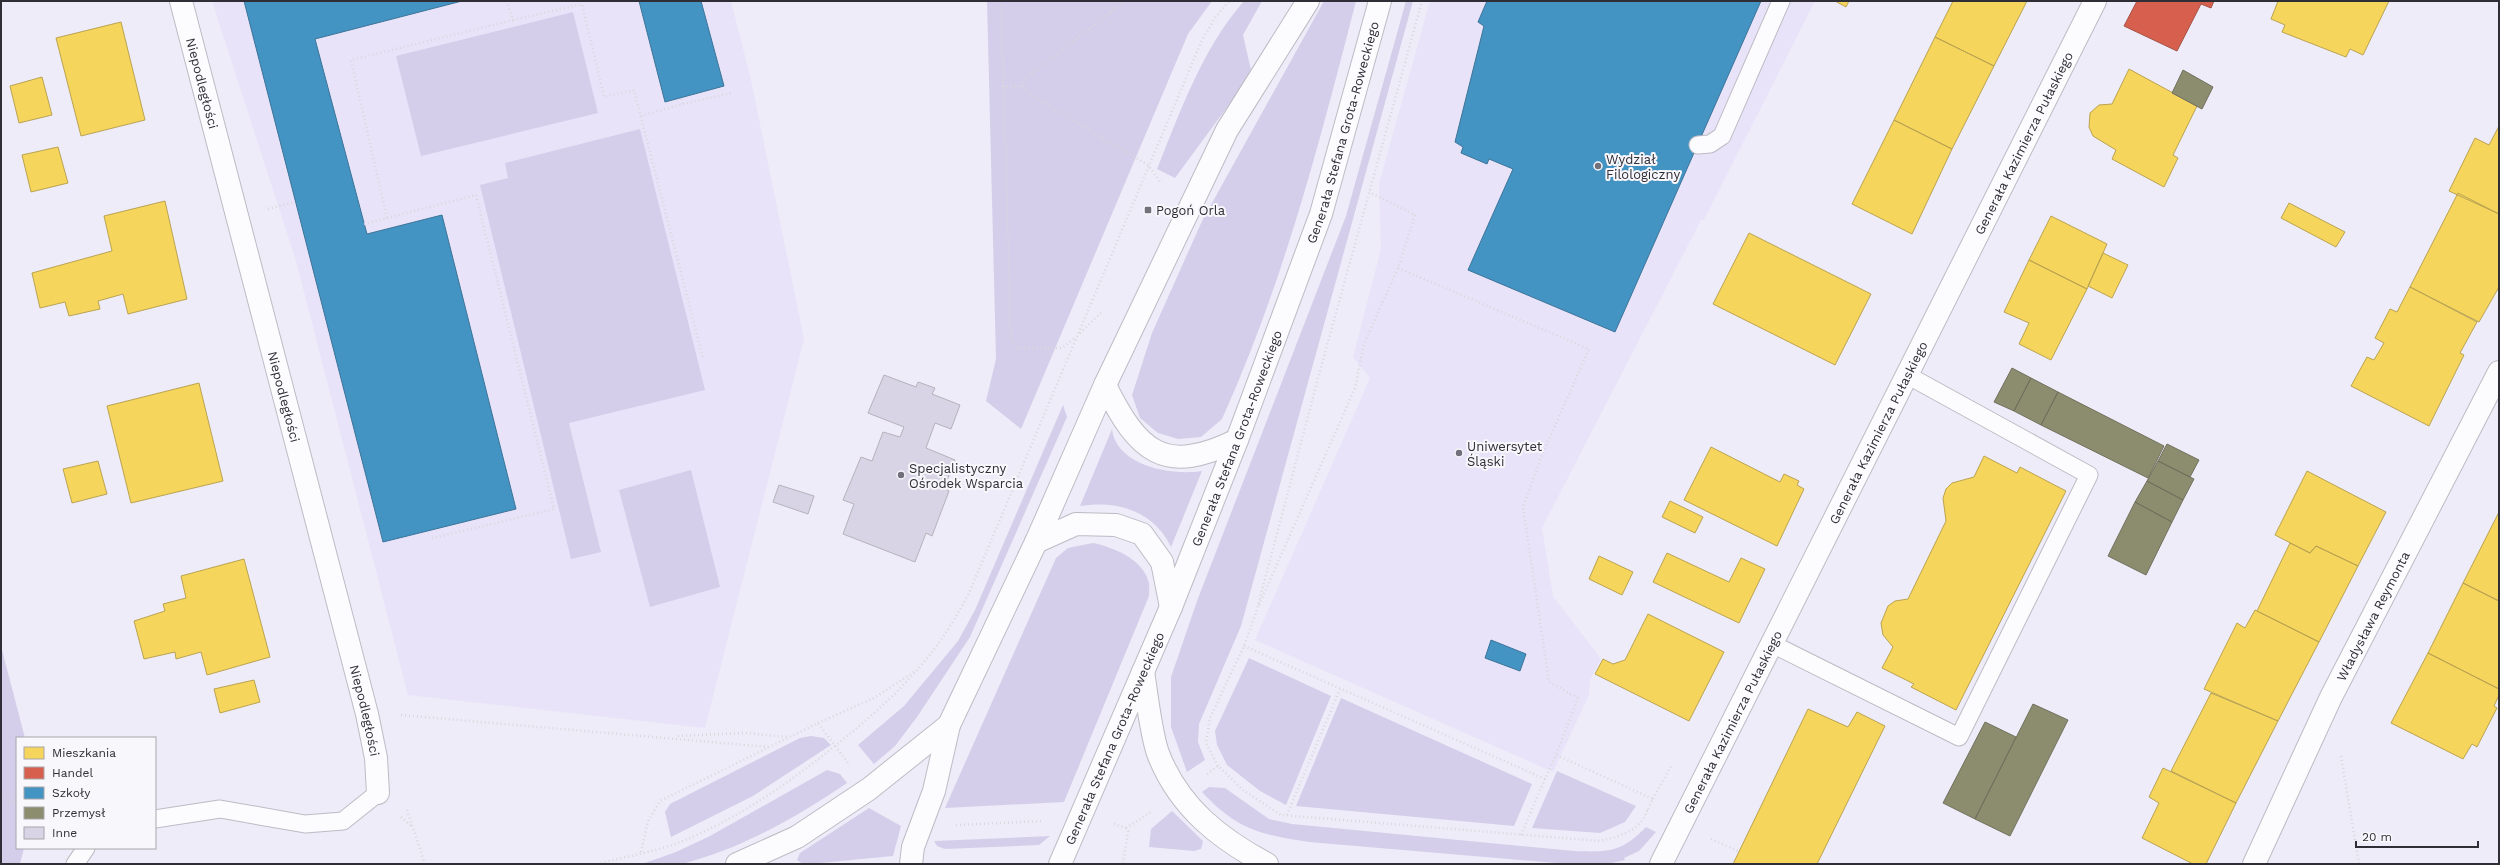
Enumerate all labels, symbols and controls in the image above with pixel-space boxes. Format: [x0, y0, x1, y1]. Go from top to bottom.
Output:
street label: Generała Stefana Grota-Roweckiego [1304, 20, 1382, 246]
street label: Niepodległości [183, 36, 221, 130]
street label: Generała Kazimierza Pułaskiego [1972, 49, 2076, 237]
place label: Wydział Filologiczny [1606, 152, 1680, 182]
marker: Wydział Filologiczny [1593, 161, 1603, 171]
place label: Pogoń Orla [1156, 203, 1226, 218]
marker: Pogoń Orla [1143, 205, 1153, 215]
street label: Generała Stefana Grota-Roweckiego [1189, 328, 1285, 549]
street label: Generała Kazimierza Pułaskiego [1826, 339, 1931, 527]
street label: Niepodległości [265, 350, 303, 444]
place label: Uniwersytet Śląski [1467, 439, 1543, 469]
marker: Uniwersytet Śląski [1454, 448, 1464, 458]
place label: Specjalistyczny Ośrodek Wsparcia [909, 461, 1024, 491]
marker: Specjalistyczny Ośrodek Wsparcia [896, 470, 906, 480]
street label: Władysława Reymonta [2334, 548, 2413, 684]
street label: Generała Kazimierza Pułaskiego [1681, 628, 1785, 816]
street label: Generała Stefana Grota-Roweckiego [1062, 630, 1167, 847]
street label: Niepodległości [347, 663, 382, 758]
legend [16, 737, 156, 849]
text: Mieszkania [52, 746, 116, 760]
text: Handel [52, 766, 93, 780]
text: Szkoły [52, 786, 91, 800]
text: Przemysł [52, 806, 106, 820]
scale bar [2356, 823, 2478, 849]
text: Inne [52, 826, 77, 840]
text: 20 m [2362, 830, 2392, 844]

